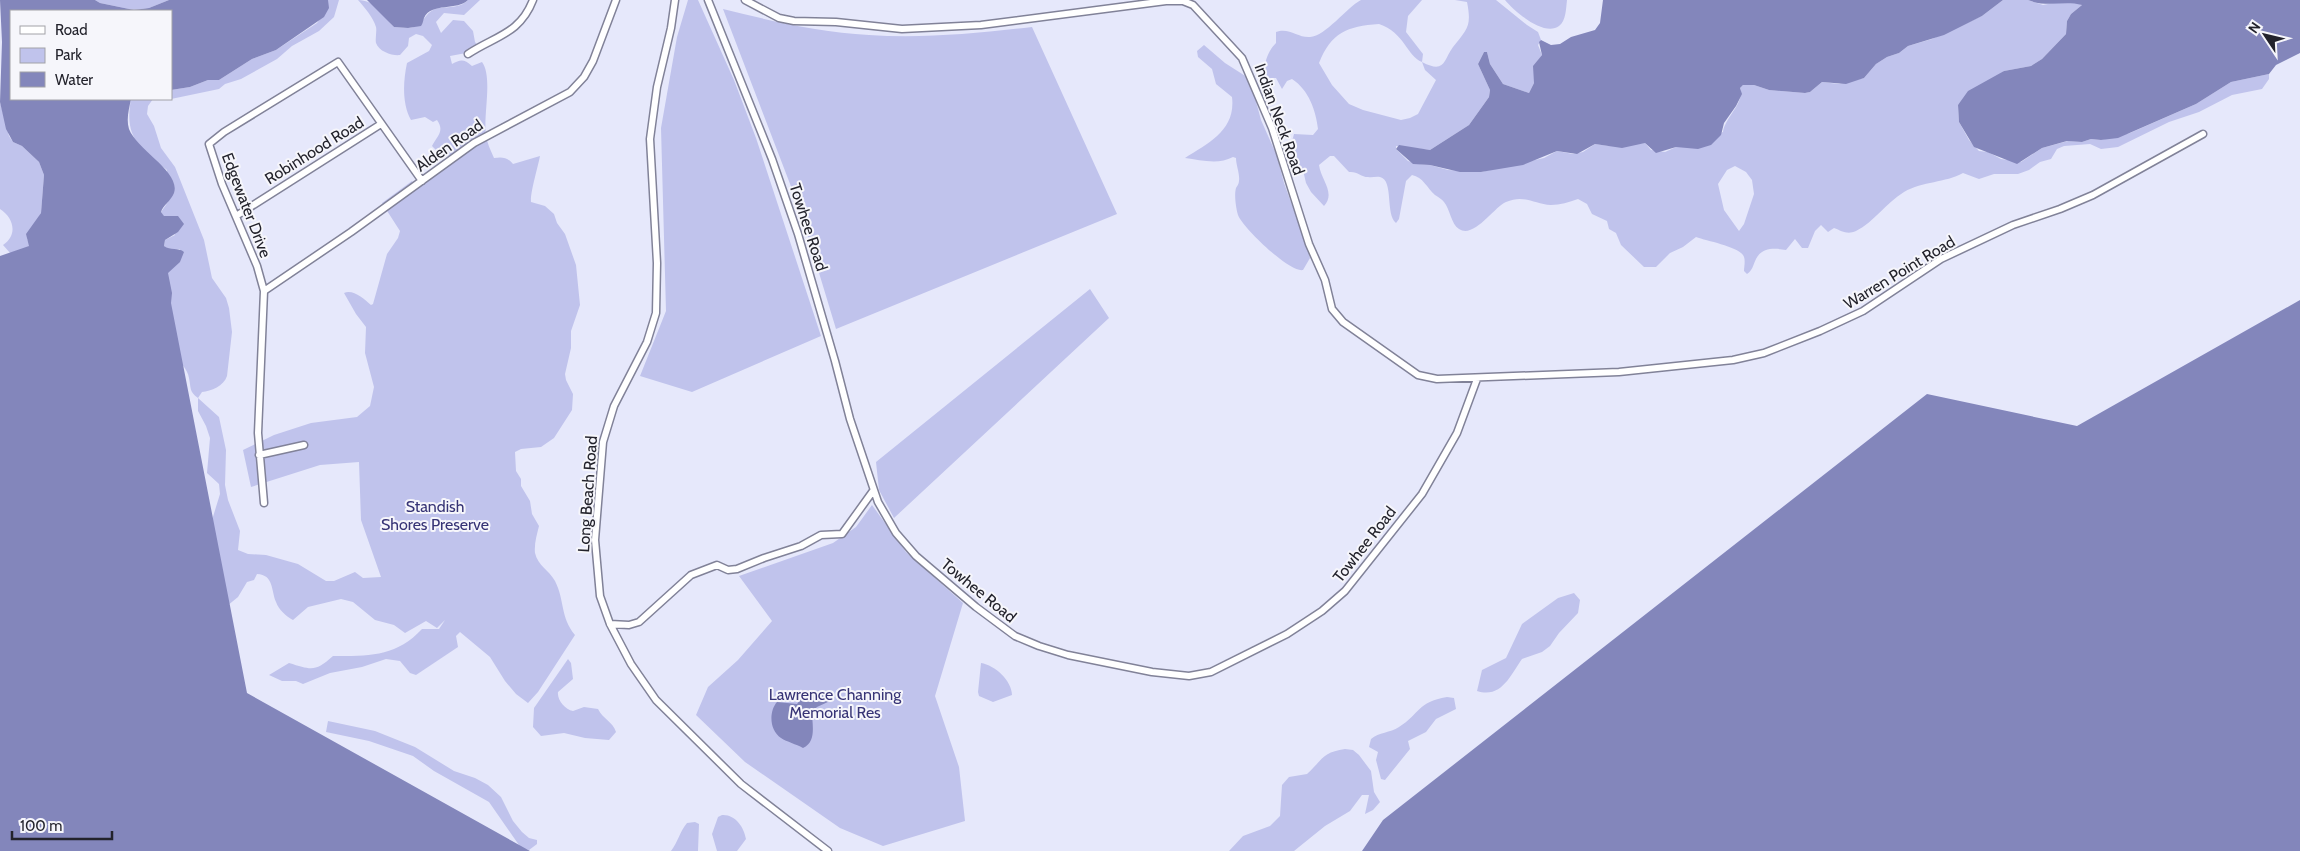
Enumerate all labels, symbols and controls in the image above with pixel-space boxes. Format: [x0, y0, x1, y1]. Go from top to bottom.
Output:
legend [10, 10, 172, 100]
north arrow [2240, 10, 2290, 60]
text: N [2244, 18, 2265, 37]
text: Road [55, 21, 88, 39]
text: Park [55, 46, 82, 64]
street label: Indian Neck Road [1251, 61, 1309, 178]
text: Water [55, 71, 93, 89]
street label: Robinhood Road [261, 112, 367, 188]
street label: Alden Road [412, 115, 487, 175]
street label: Edgewater Drive [218, 150, 275, 260]
street label: Towhee Road [785, 181, 832, 273]
street label: Warren Point Road [1840, 232, 1958, 313]
street label: Long Beach Road [574, 435, 601, 553]
park label: Standish Shores Preserve [381, 497, 489, 534]
street label: Towhee Road [1329, 503, 1400, 586]
street label: Towhee Road [937, 554, 1020, 626]
park label: Lawrence Channing Memorial Res [769, 685, 902, 722]
scale bar [12, 808, 112, 840]
text: 100 m [20, 817, 62, 835]

